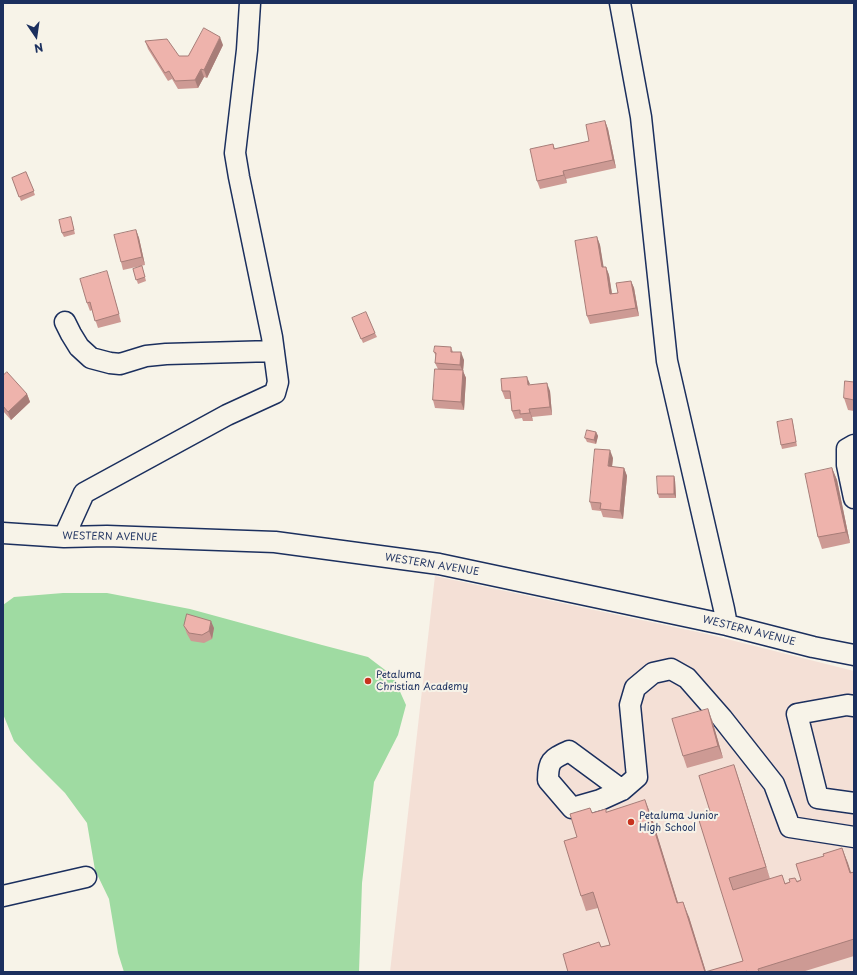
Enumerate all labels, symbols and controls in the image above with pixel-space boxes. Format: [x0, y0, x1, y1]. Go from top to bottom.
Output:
north arrow [16, 16, 56, 56]
text: N [33, 39, 45, 57]
street label: WESTERN AVENUE [62, 530, 158, 544]
street label: WESTERN AVENUE [384, 552, 480, 578]
street label: WESTERN AVENUE [701, 614, 797, 648]
place label: Petaluma Christian Academy [376, 669, 468, 692]
marker: Petaluma Christian Academy [363, 676, 373, 686]
place label: Petaluma Junior High School [639, 810, 718, 834]
marker: Petaluma Junior High School [626, 817, 636, 827]

